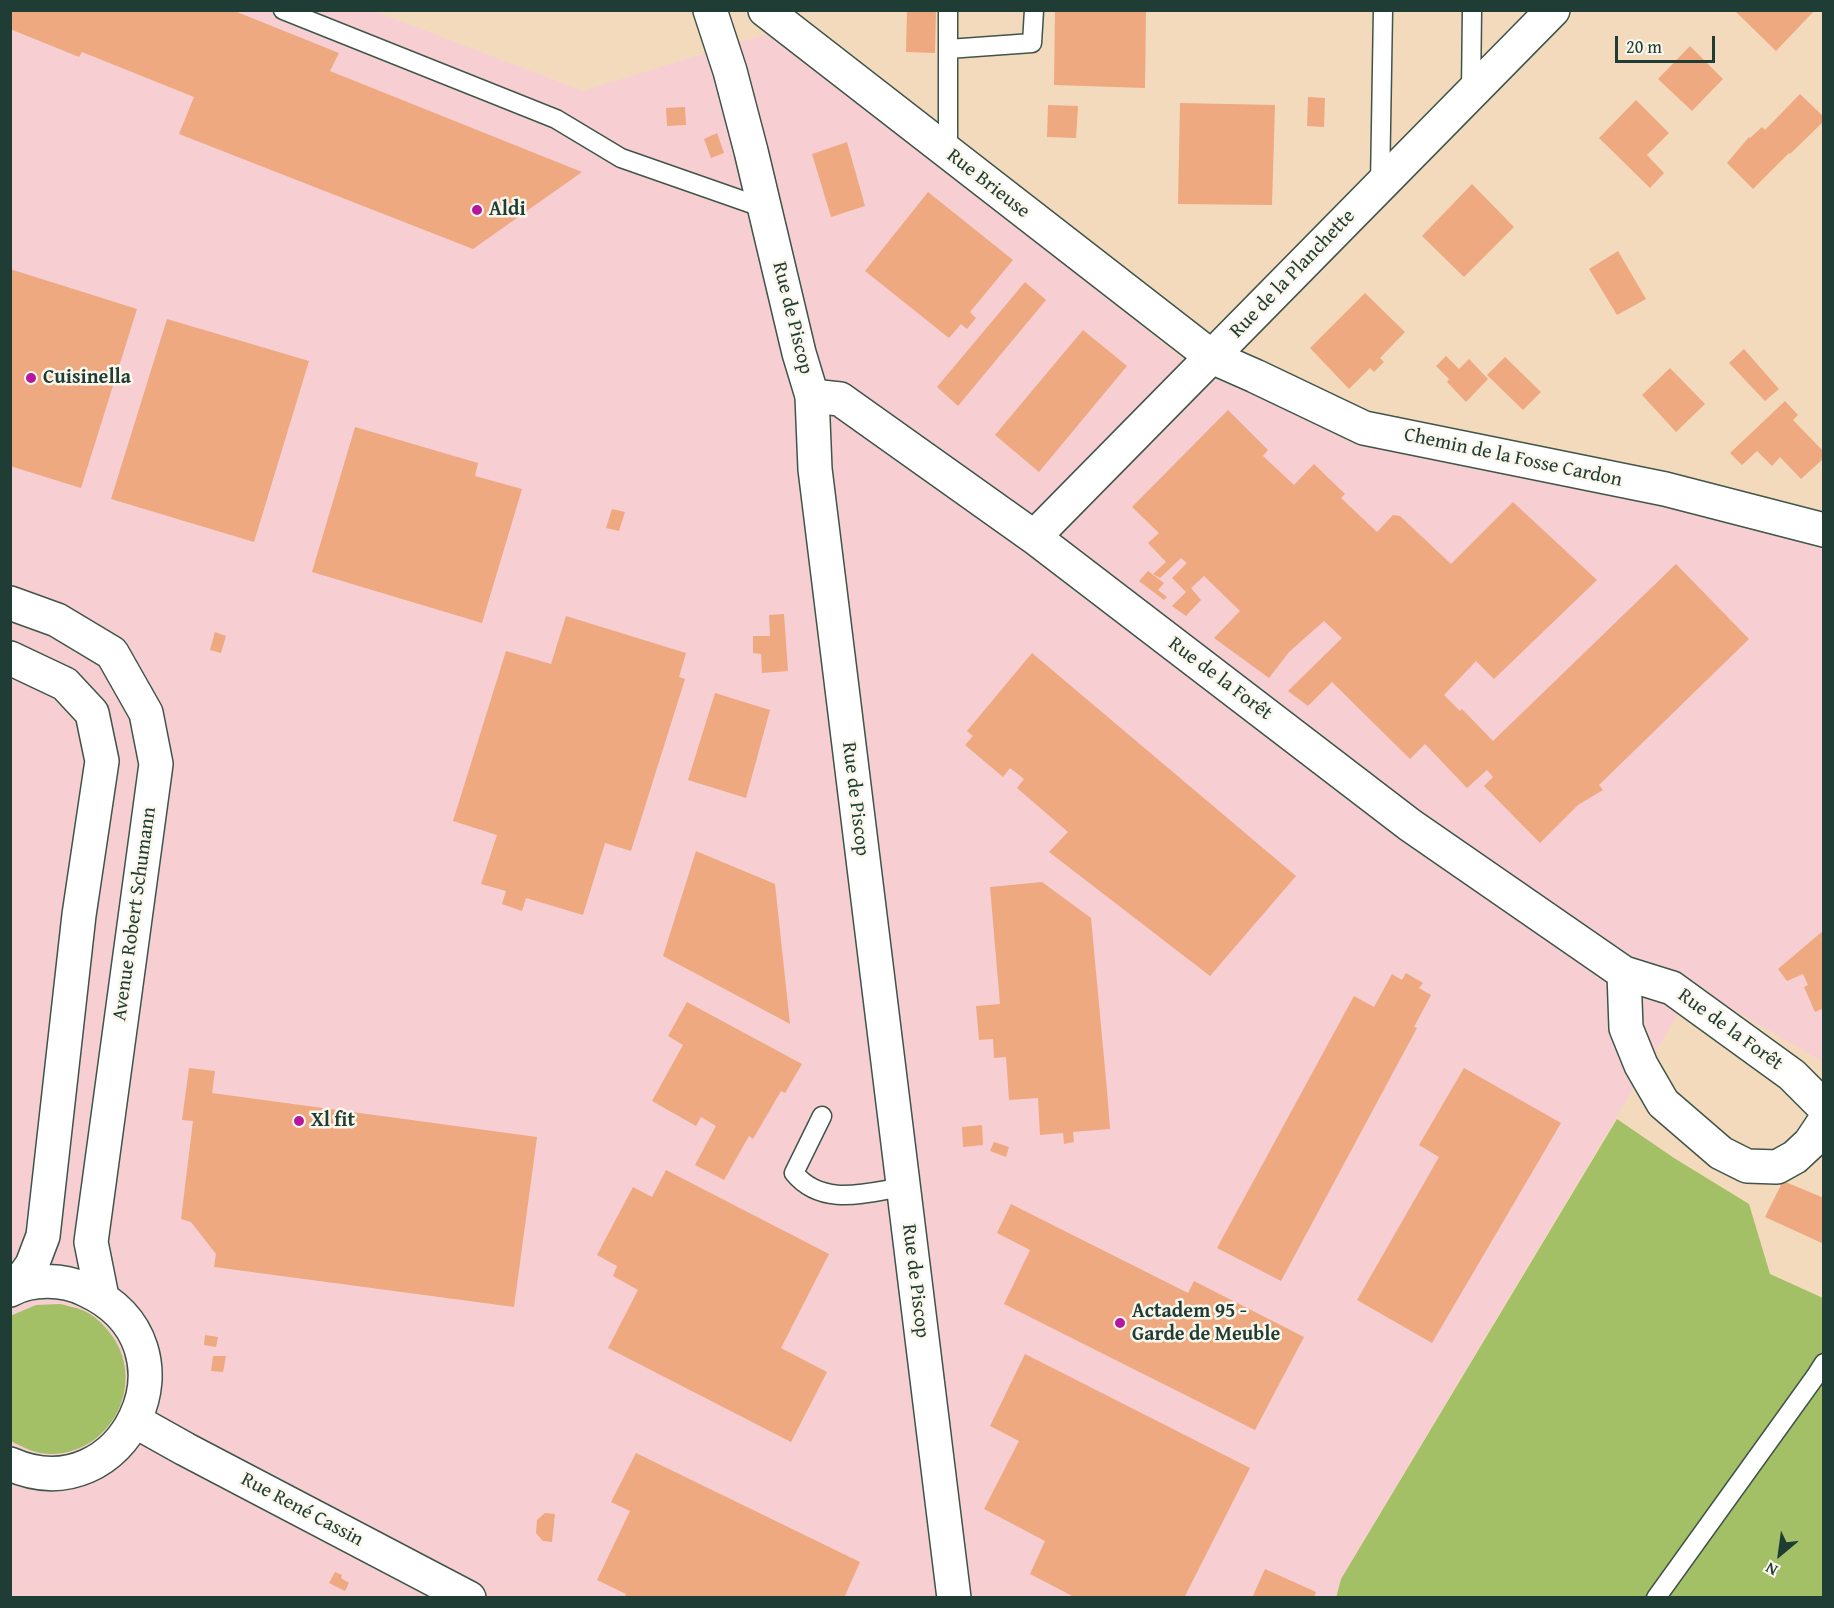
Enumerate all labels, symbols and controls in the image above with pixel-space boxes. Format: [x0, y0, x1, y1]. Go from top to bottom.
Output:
scale bar [1618, 24, 1718, 62]
text: 20 m [1626, 33, 1662, 60]
street label: Rue Brieuse [942, 144, 1034, 224]
place label: Aldi [489, 198, 526, 222]
marker: Aldi [470, 203, 484, 217]
street label: Rue de la Planchette [1225, 205, 1361, 343]
street label: Rue de Piscop [766, 259, 818, 377]
place label: Cuisinella [43, 366, 131, 390]
marker: Cuisinella [24, 371, 38, 385]
street label: Chemin de la Fosse Cardon [1402, 423, 1624, 493]
street label: Rue de la Forêt [1163, 632, 1277, 726]
street label: Rue de Piscop [836, 741, 874, 857]
street label: Avenue Robert Schumann [108, 806, 162, 1022]
street label: Rue de la Forêt [1673, 984, 1787, 1076]
place label: Xl fit [311, 1109, 355, 1133]
marker: Xl fit [292, 1114, 306, 1128]
street label: Rue de Piscop [896, 1223, 934, 1339]
place label: Actadem 95 - Garde de Meuble [1132, 1300, 1280, 1347]
marker: Actadem 95 - Garde de Meuble [1113, 1316, 1127, 1330]
street label: Rue René Cassin [237, 1468, 367, 1552]
north arrow [1750, 1524, 1810, 1584]
text: N [1761, 1557, 1782, 1583]

